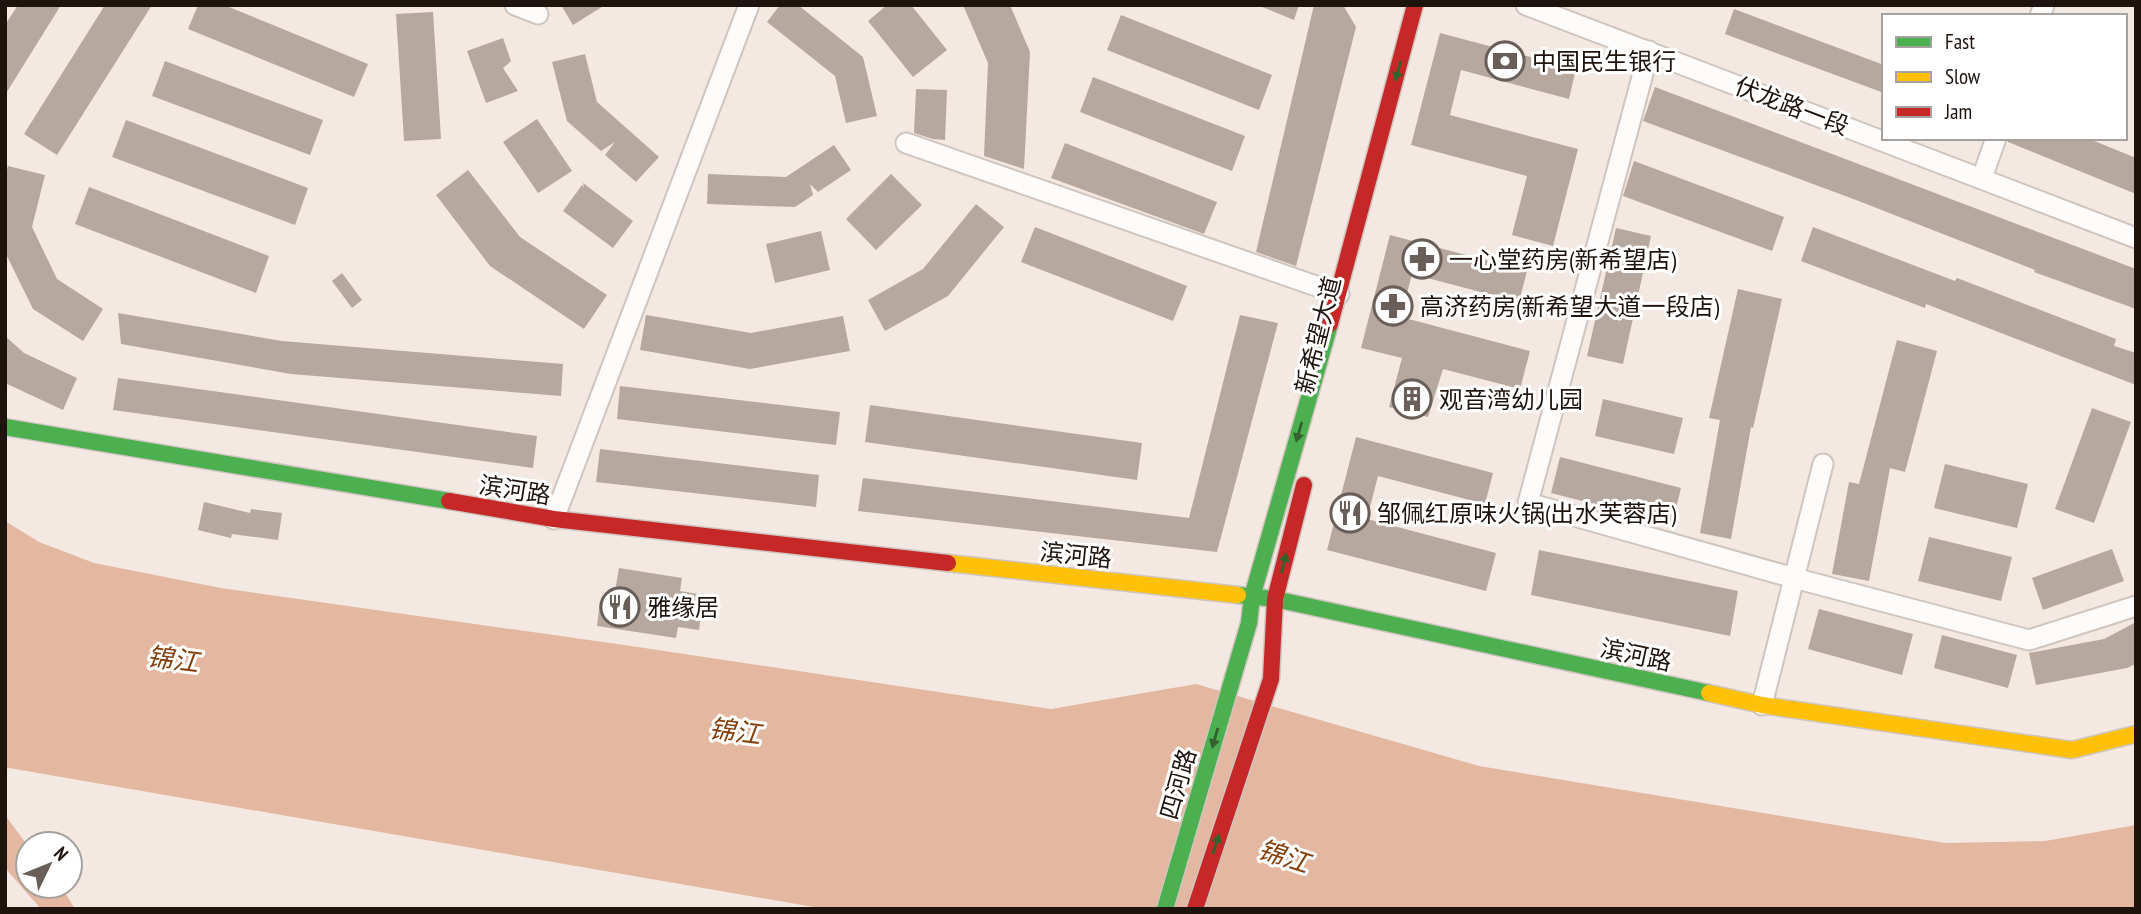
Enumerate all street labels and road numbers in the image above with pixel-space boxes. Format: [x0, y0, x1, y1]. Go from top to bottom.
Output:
street label: 伏龙路一段 [1730, 70, 1854, 142]
street label: 新希望大道 [1288, 273, 1348, 397]
street label: 滨河路 [477, 469, 553, 511]
street label: 滨河路 [1039, 536, 1113, 574]
street label: 滨河路 [1598, 632, 1674, 678]
street label: 四河路 [1153, 745, 1203, 823]

